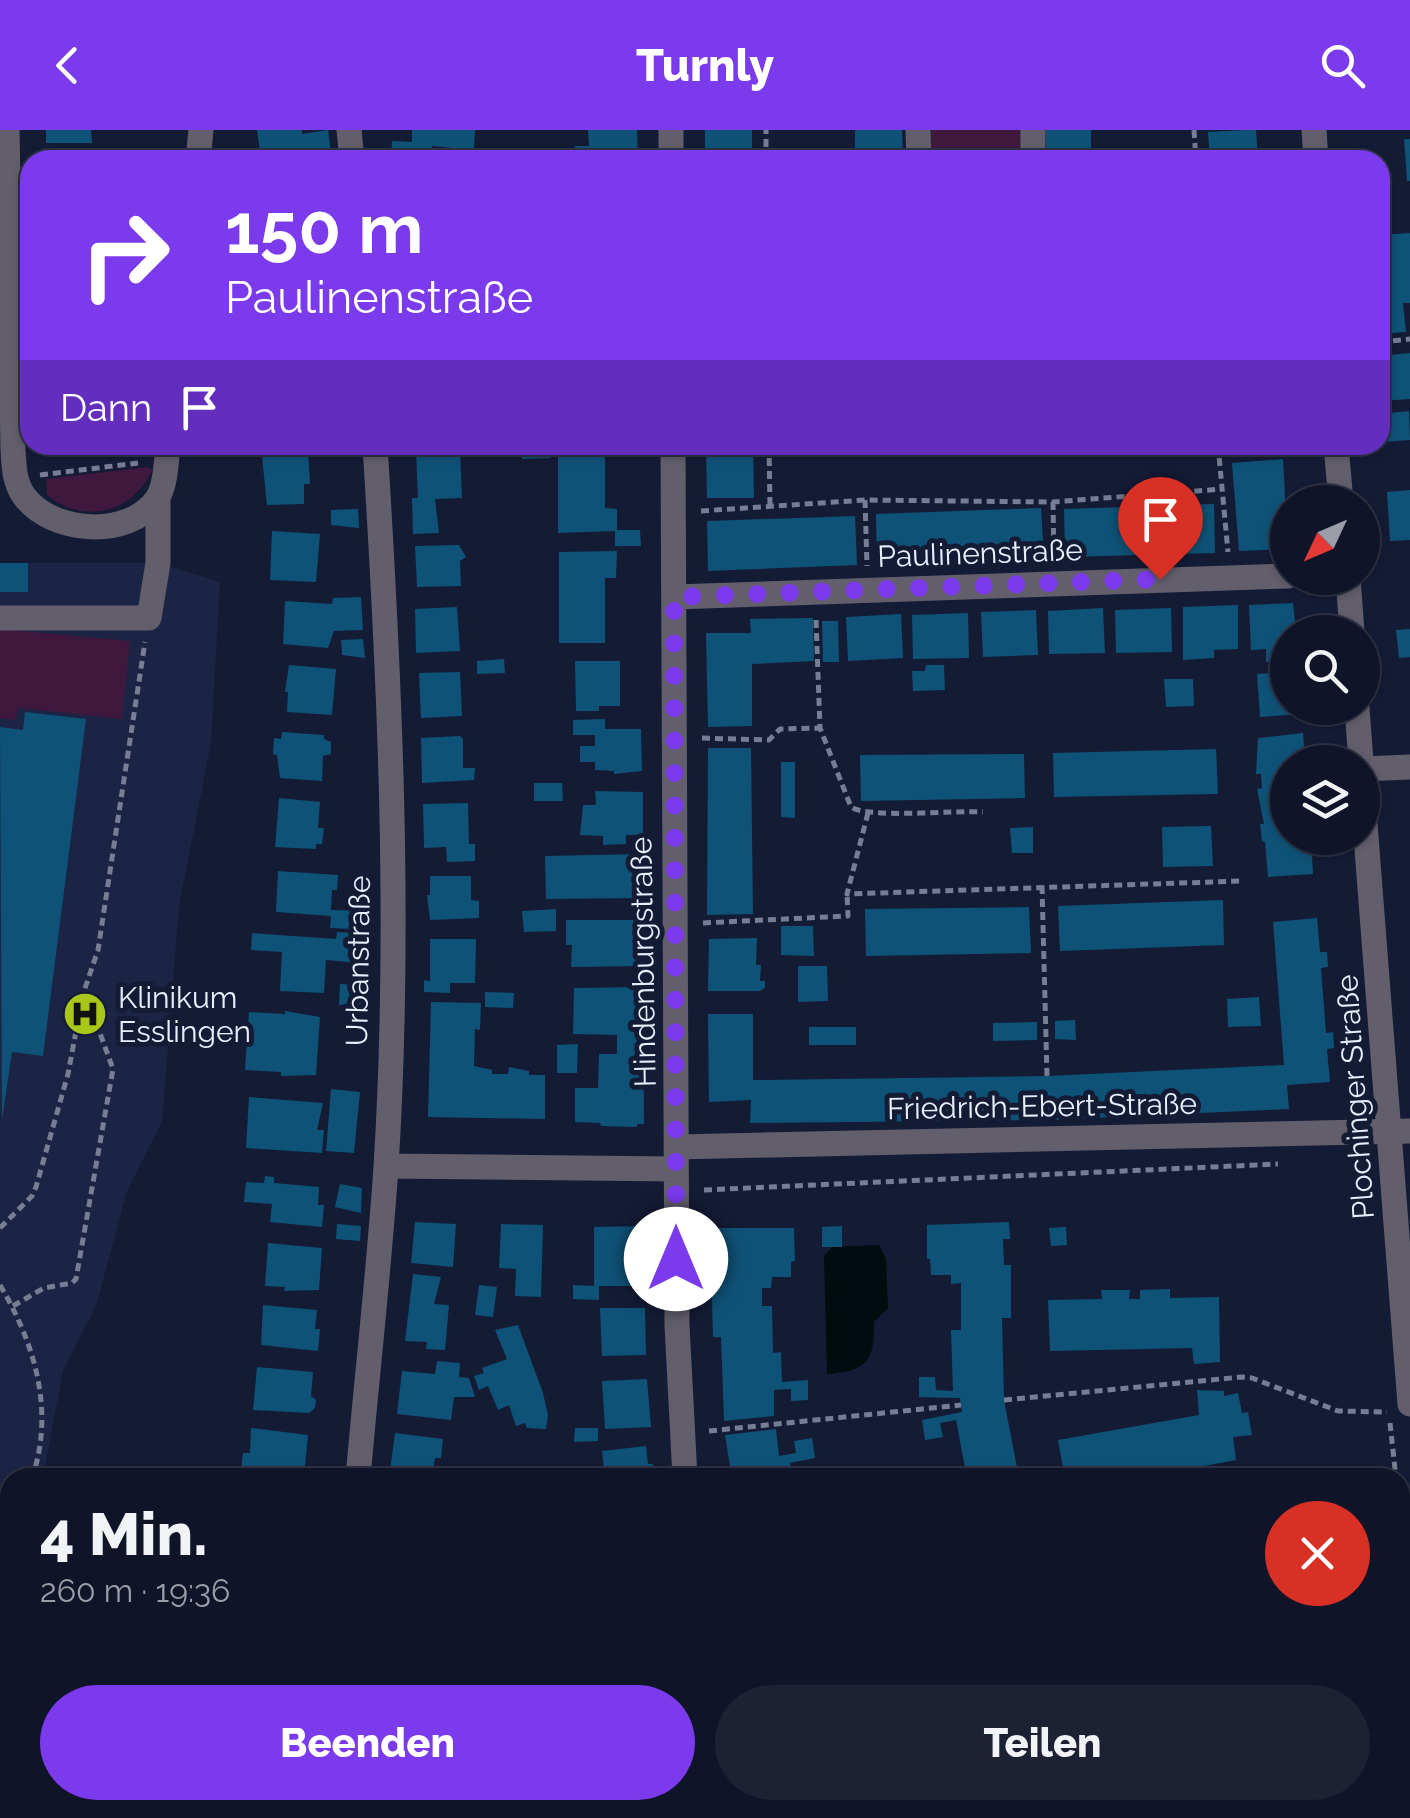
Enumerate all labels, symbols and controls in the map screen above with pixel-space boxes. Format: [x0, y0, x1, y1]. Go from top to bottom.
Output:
icon: back [40, 38, 95, 93]
icon: search [1315, 38, 1370, 93]
text: Turnly [636, 39, 774, 92]
text: 150 m [225, 187, 423, 269]
icon: right [60, 190, 190, 320]
text: Paulinenstraße [225, 271, 533, 324]
icon: arrive [172, 380, 227, 435]
text: Dann [60, 385, 152, 430]
pin [1118, 477, 1203, 580]
north arrow [1270, 485, 1380, 595]
map controls [1270, 485, 1380, 855]
icon: arrive [1133, 492, 1188, 547]
street label: Paulinenstraße [877, 532, 1083, 574]
button: search [1270, 615, 1380, 725]
button: layers [1270, 745, 1380, 855]
street label: Hindenburgstraße [623, 837, 663, 1087]
street label: Urbanstraße [339, 875, 377, 1047]
street label: Plochinger Straße [1329, 973, 1381, 1221]
place label: Klinikum Esslingen [118, 980, 251, 1049]
hospital icon: Klinikum Esslingen [62, 991, 108, 1037]
street label: Friedrich-Ebert-Straße [887, 1086, 1197, 1126]
position arrow [624, 1207, 728, 1311]
text: 4 Min. [40, 1499, 208, 1569]
button: close [1265, 1501, 1370, 1606]
text: 260 m · 19:36 [40, 1572, 230, 1609]
button: Beenden [40, 1685, 695, 1800]
button: Teilen [715, 1685, 1370, 1800]

